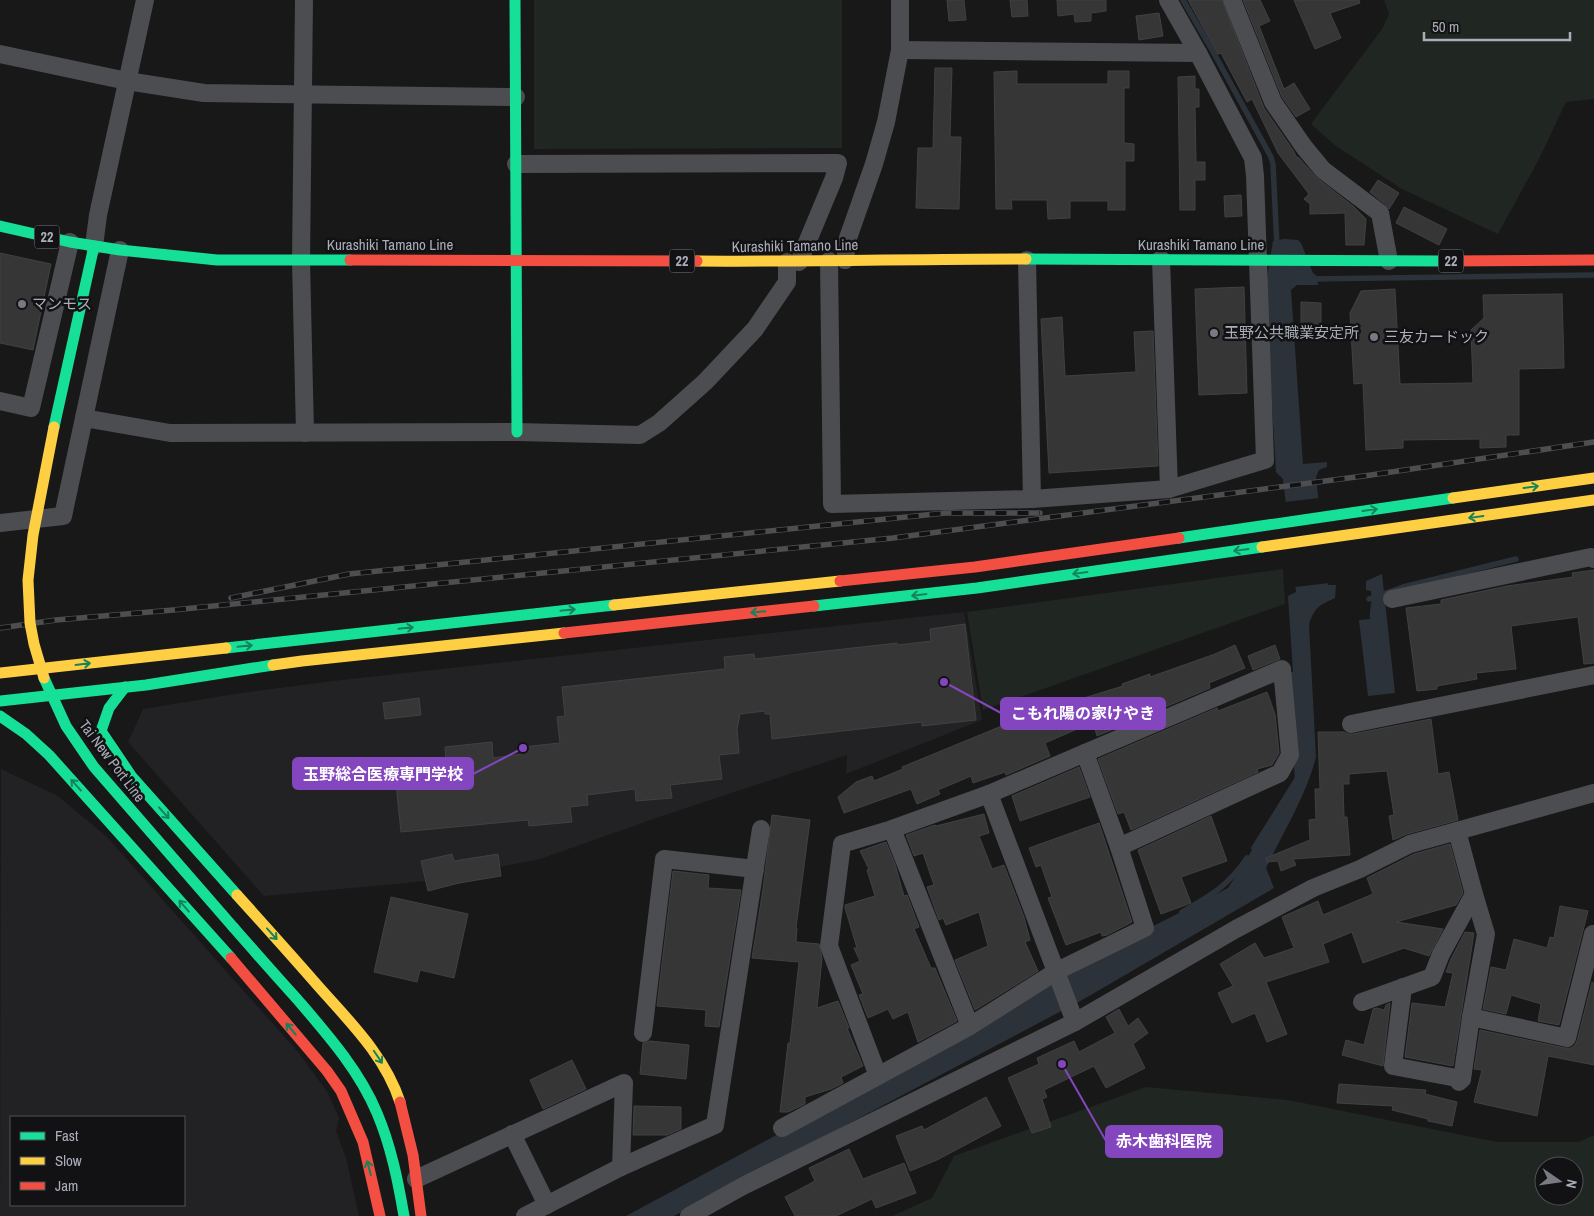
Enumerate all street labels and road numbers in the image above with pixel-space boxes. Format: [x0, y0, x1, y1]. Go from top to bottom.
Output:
road number: 22 [34, 226, 60, 248]
street label: Kurashiki Tamano Line [327, 234, 453, 255]
street label: Kurashiki Tamano Line [732, 234, 859, 257]
street label: Kurashiki Tamano Line [1138, 234, 1264, 255]
road number: 22 [670, 250, 694, 272]
road number: 22 [1438, 250, 1464, 272]
street label: Tai New Port Line [75, 715, 150, 806]

